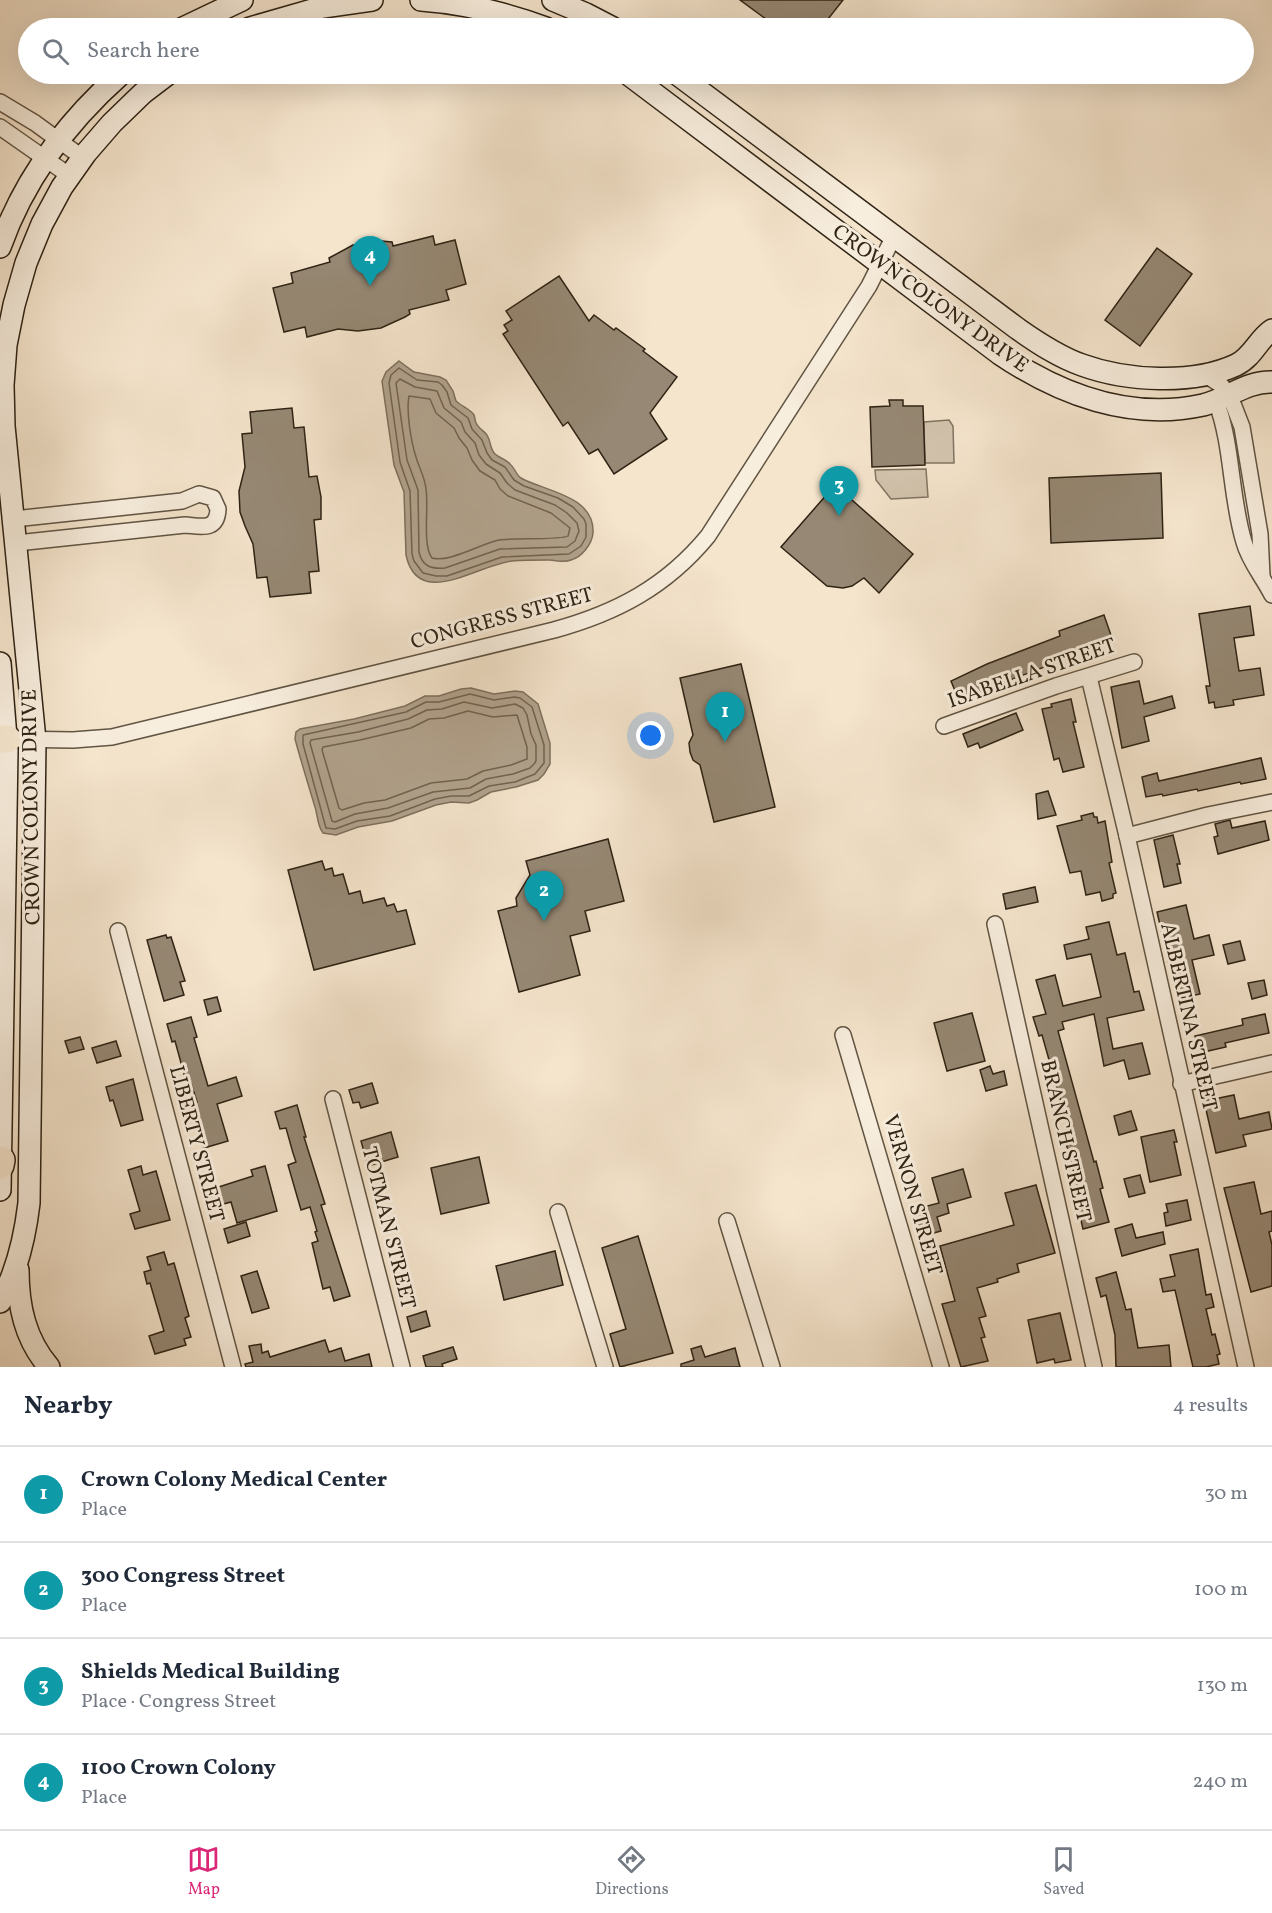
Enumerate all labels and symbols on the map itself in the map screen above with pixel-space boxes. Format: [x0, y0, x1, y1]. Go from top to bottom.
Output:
street label: CROWN COLONY DRIVE [826, 218, 1034, 380]
pin: 4 [350, 236, 389, 286]
pin: 3 [820, 466, 858, 516]
street label: CONGRESS STREET [407, 581, 597, 657]
street label: ISABELLA STREET [944, 632, 1120, 716]
street label: CROWN COLONY DRIVE [15, 689, 49, 925]
pin: 1 [706, 692, 744, 742]
your location [636, 721, 665, 750]
pin: 2 [524, 872, 564, 921]
street label: ALBERTINA STREET [1152, 920, 1224, 1114]
street label: BRANCH STREET [1032, 1057, 1098, 1225]
street label: LIBERTY STREET [161, 1063, 231, 1225]
street label: VERNON STREET [875, 1111, 949, 1279]
street label: TOTMAN STREET [354, 1144, 422, 1312]

